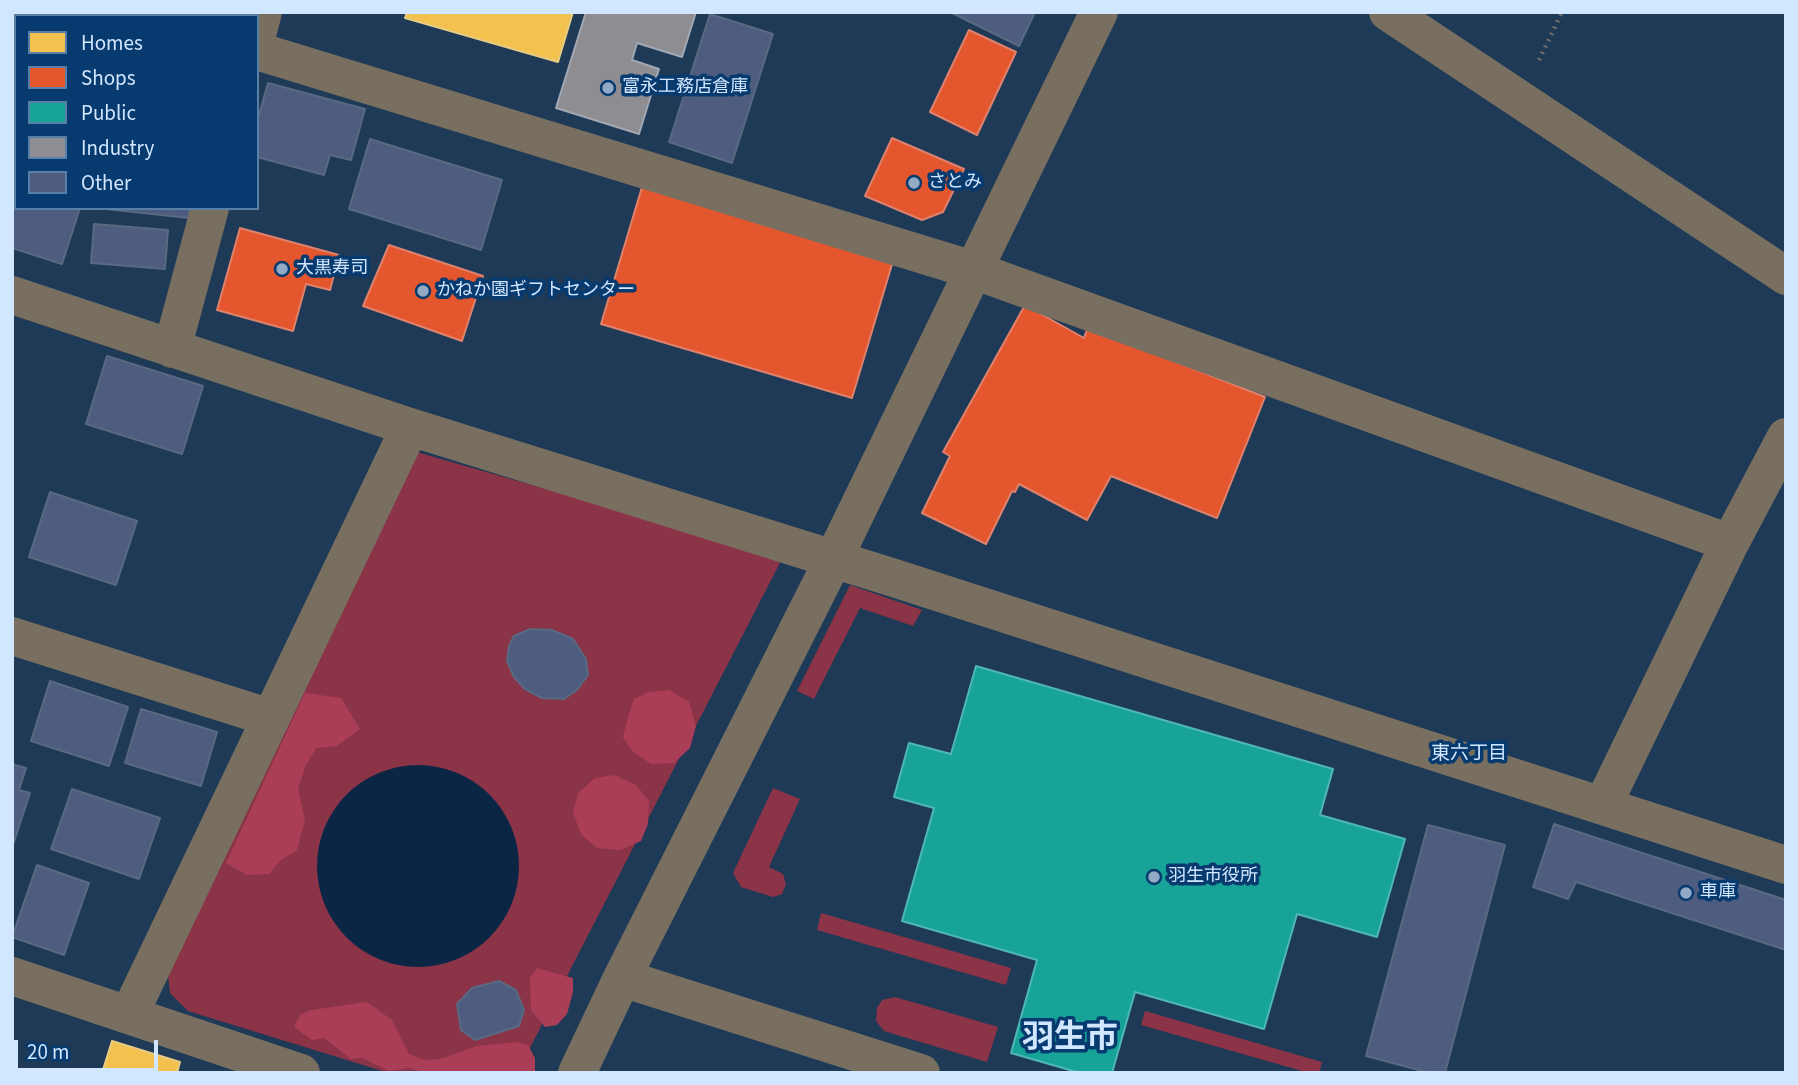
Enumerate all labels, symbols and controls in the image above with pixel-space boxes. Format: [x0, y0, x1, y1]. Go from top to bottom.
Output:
legend [14, 14, 259, 210]
text: Homes [81, 28, 143, 58]
text: Shops [81, 63, 135, 93]
place label: 富永工務店倉庫 [622, 77, 748, 99]
marker: 富永工務店倉庫 [600, 80, 616, 96]
text: Public [81, 98, 136, 128]
text: Industry [81, 133, 154, 163]
text: Other [81, 168, 131, 198]
place label: さとみ [928, 172, 982, 194]
marker: さとみ [906, 175, 922, 191]
place label: 大黒寿司 [296, 258, 368, 280]
marker: 大黒寿司 [274, 261, 290, 277]
place label: かねか園ギフトセンター [437, 280, 635, 302]
marker: かねか園ギフトセンター [415, 283, 431, 299]
district label: 東六丁目 [1431, 744, 1507, 766]
place label: 羽生市役所 [1168, 866, 1258, 888]
marker: 羽生市役所 [1146, 869, 1162, 885]
place label: 車庫 [1700, 882, 1736, 904]
marker: 車庫 [1678, 885, 1694, 901]
district label: 羽生市 [1022, 1021, 1118, 1059]
scale bar [18, 1026, 161, 1070]
text: 20 m [27, 1037, 69, 1067]

